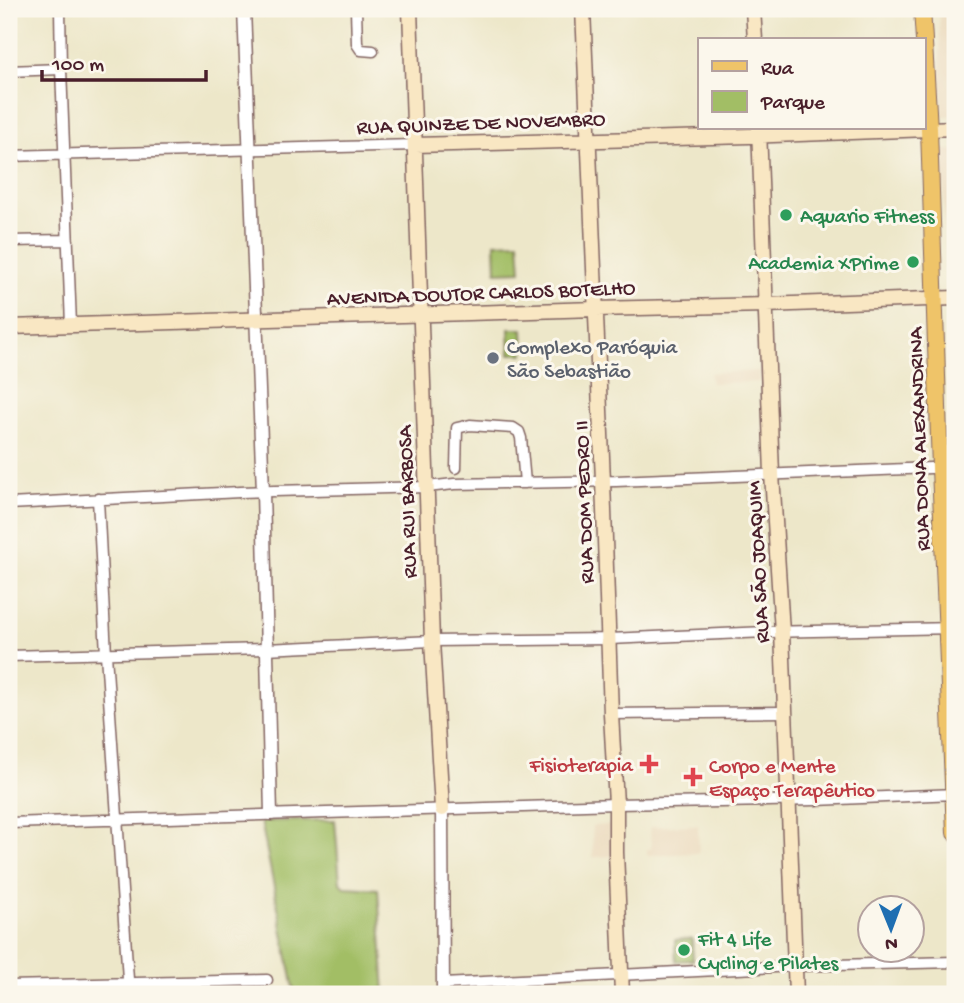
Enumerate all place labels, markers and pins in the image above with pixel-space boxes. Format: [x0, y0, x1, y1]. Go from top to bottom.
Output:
place label: Aquario Fitness [800, 206, 936, 231]
marker: Aquario Fitness [778, 207, 794, 223]
place label: Academia XPrime [748, 253, 900, 278]
marker: Academia XPrime [905, 254, 921, 270]
place label: Complexo Paróquia São Sebastião [507, 337, 678, 386]
marker: Complexo Paróquia São Sebastião [485, 350, 501, 366]
marker: Fisioterapia [639, 754, 659, 774]
place label: Fisioterapia [528, 755, 634, 780]
place label: Corpo e Mente Espaço Terapêutico [709, 756, 875, 805]
marker: Corpo e Mente Espaço Terapêutico [683, 767, 703, 787]
place label: Fit 4 Life Cycling e Pilates [697, 929, 840, 978]
marker: Fit 4 Life Cycling e Pilates [676, 942, 692, 958]

